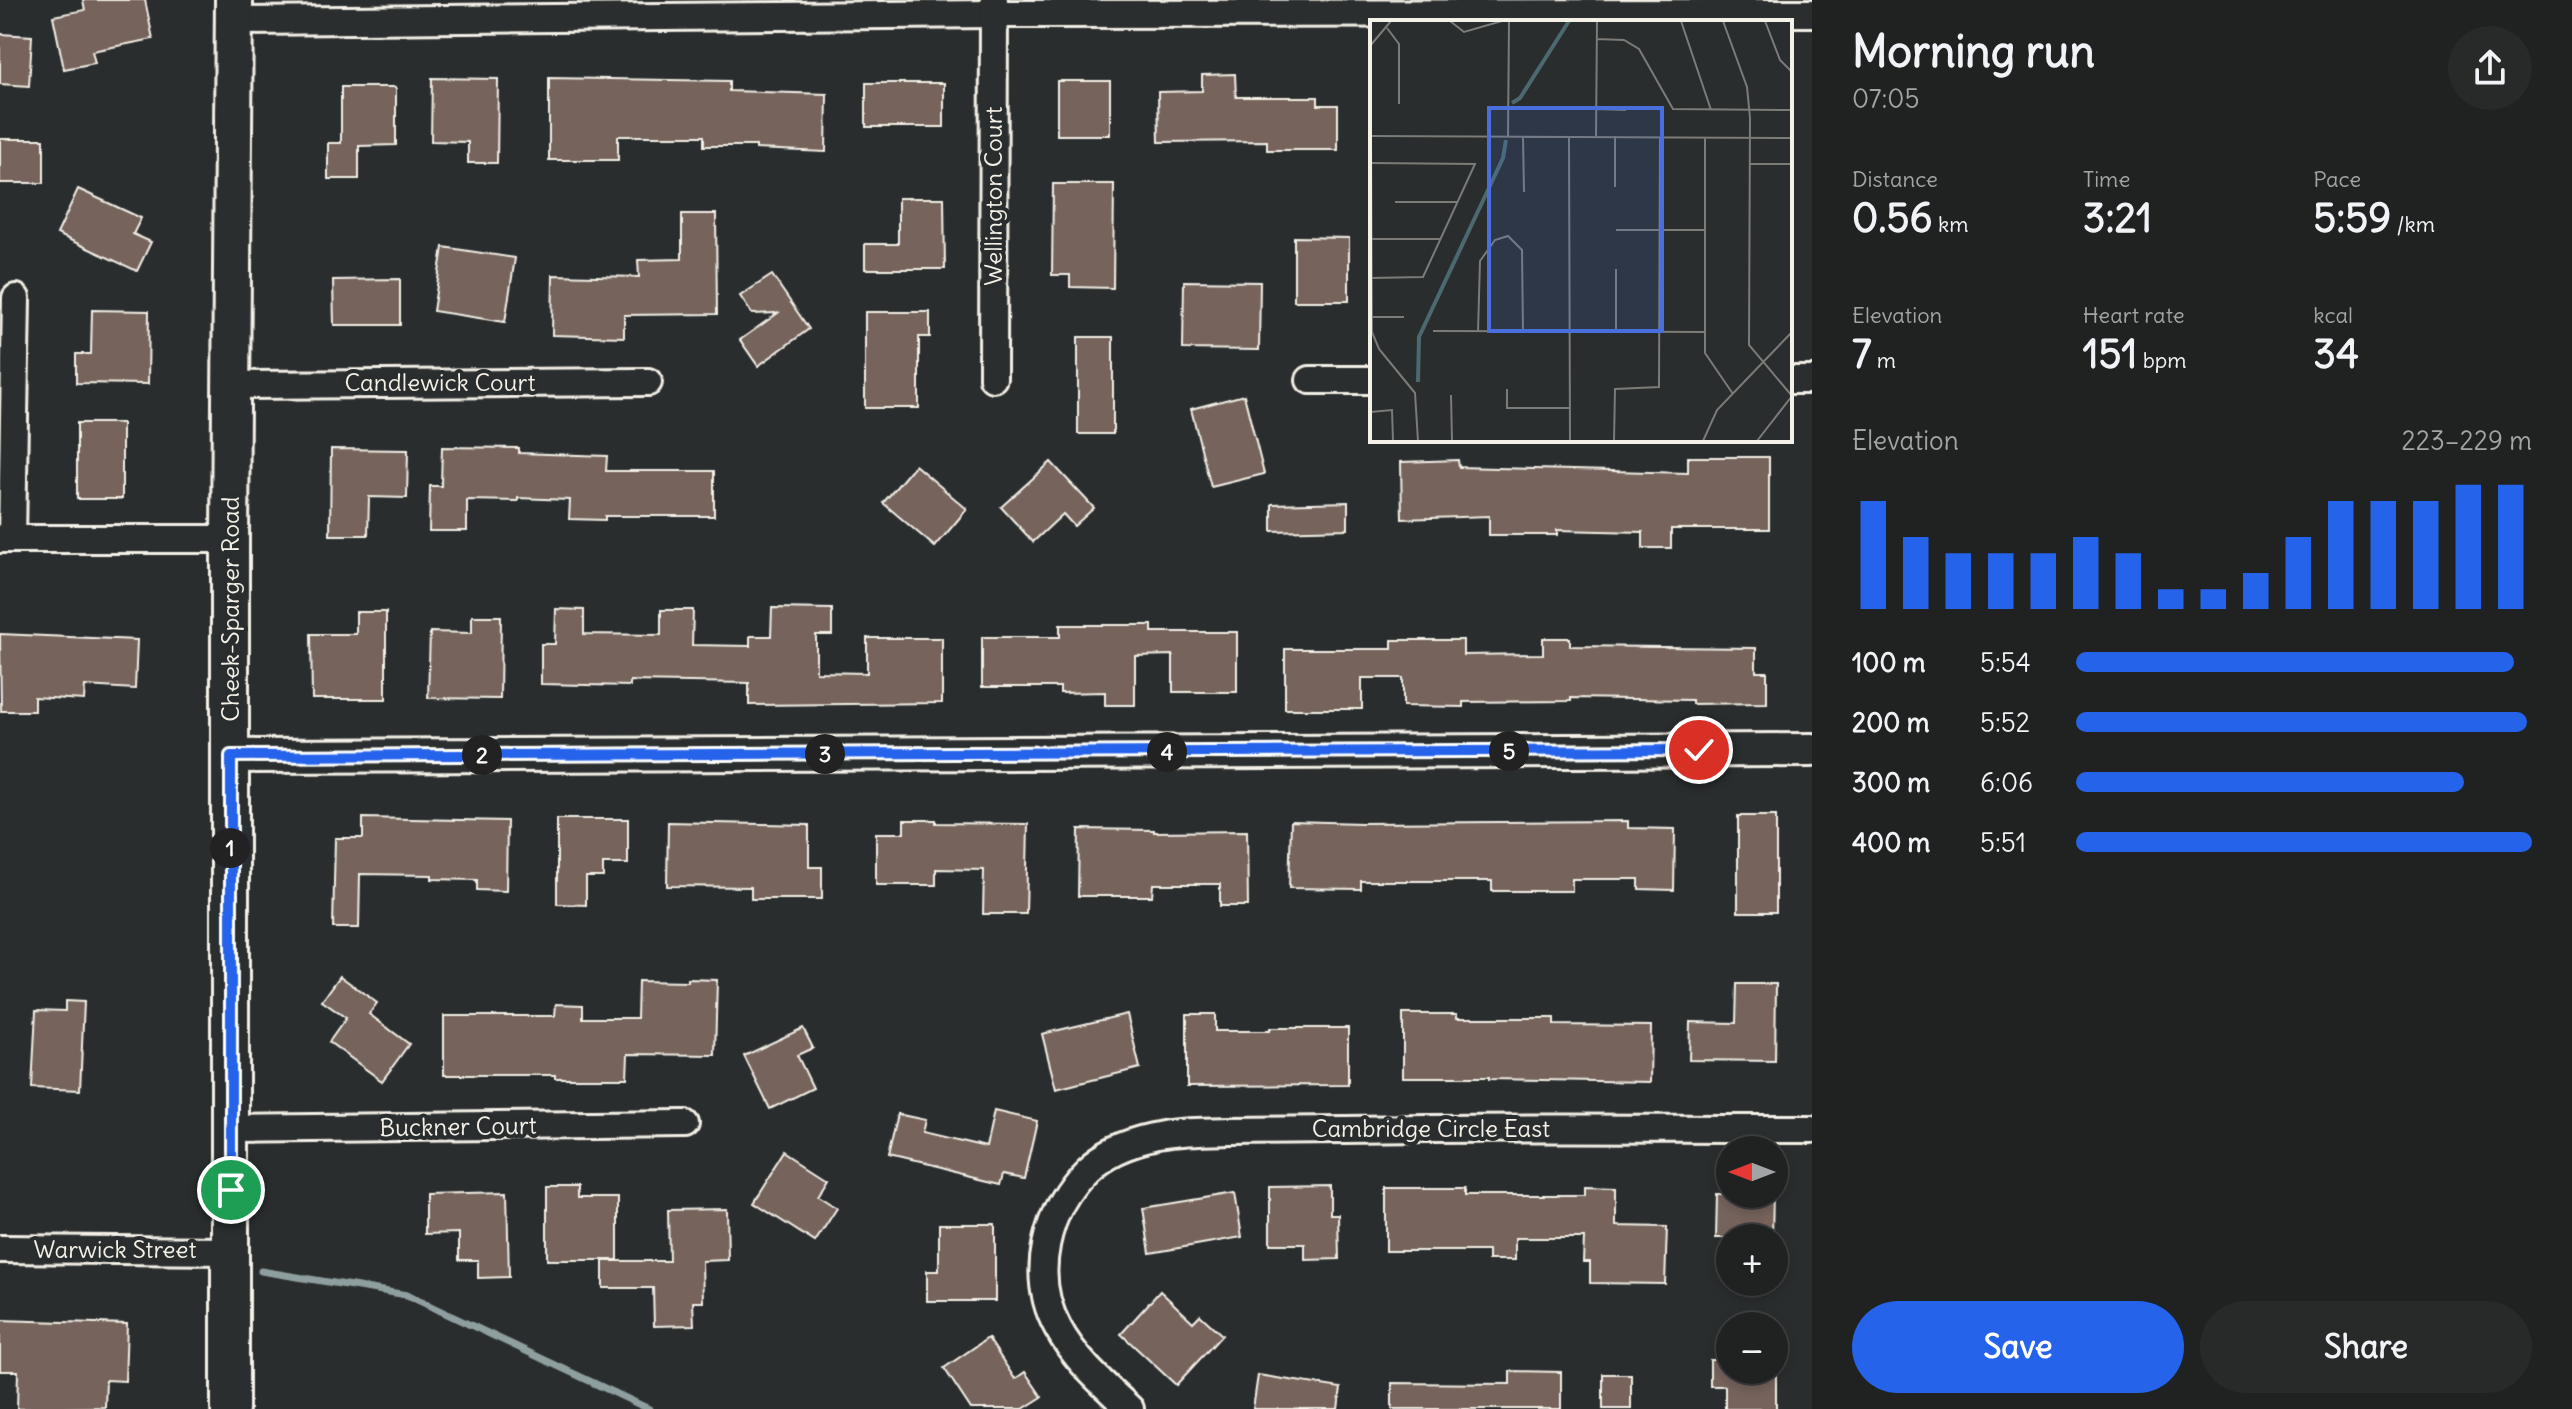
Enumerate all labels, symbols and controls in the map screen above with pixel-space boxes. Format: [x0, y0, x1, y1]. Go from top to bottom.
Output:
inset map [1370, 20, 1792, 442]
text: Morning run [1852, 24, 2095, 79]
button: share [2448, 26, 2532, 110]
text: 07:05 [1852, 82, 1919, 115]
street label: Wellington Court [978, 106, 1008, 286]
text: Distance [1852, 165, 1938, 193]
text: Time [2083, 165, 2130, 193]
text: Pace [2313, 165, 2361, 193]
text: 0.56 [1852, 193, 1933, 243]
text: 3:21 [2083, 193, 2152, 243]
text: 5:59 [2313, 193, 2391, 243]
text: km [1933, 210, 1968, 238]
text: /km [2391, 210, 2435, 238]
text: Elevation [1852, 301, 1942, 329]
text: Heart rate [2083, 301, 2185, 329]
text: kcal [2313, 301, 2353, 329]
text: 7 [1852, 329, 1872, 379]
text: 151 [2083, 329, 2137, 379]
text: 34 [2313, 329, 2359, 379]
text: m [1872, 346, 1896, 374]
text: bpm [2137, 346, 2187, 374]
street label: Candlewick Court [345, 367, 535, 397]
text: Elevation [1852, 424, 1959, 457]
text: 223–229 m [2402, 424, 2532, 457]
street label: Cheek-Sparger Road [215, 496, 245, 722]
text: 100 m [1852, 646, 1926, 679]
text: 5:54 [1980, 646, 2031, 679]
text: 200 m [1852, 706, 1929, 739]
text: 5:52 [1980, 706, 2030, 739]
pin [1665, 716, 1733, 784]
icon: check [1677, 728, 1721, 772]
pin: 5 [1489, 731, 1529, 771]
pin: 4 [1147, 732, 1187, 772]
pin: 3 [805, 734, 845, 774]
pin: 2 [462, 735, 502, 775]
text: 5 [1503, 737, 1515, 765]
text: 4 [1161, 738, 1173, 766]
text: 3 [819, 740, 831, 768]
text: 2 [476, 741, 488, 769]
text: 300 m [1852, 766, 1930, 799]
text: 6:06 [1980, 766, 2033, 799]
text: 400 m [1852, 826, 1930, 859]
text: 5:51 [1980, 826, 2026, 859]
pin: 1 [210, 828, 250, 868]
text: 1 [226, 834, 234, 862]
street label: Buckner Court [379, 1110, 537, 1142]
street label: Cambridge Circle East [1312, 1113, 1550, 1143]
north arrow [1716, 1136, 1788, 1208]
map controls [1716, 1136, 1788, 1384]
pin [197, 1156, 265, 1224]
icon: arrive [209, 1168, 253, 1212]
button: + [1716, 1224, 1788, 1296]
street label: Warwick Street [34, 1234, 196, 1264]
button: Save [1852, 1301, 2184, 1393]
button: Share [2200, 1301, 2532, 1393]
button: − [1716, 1312, 1788, 1384]

